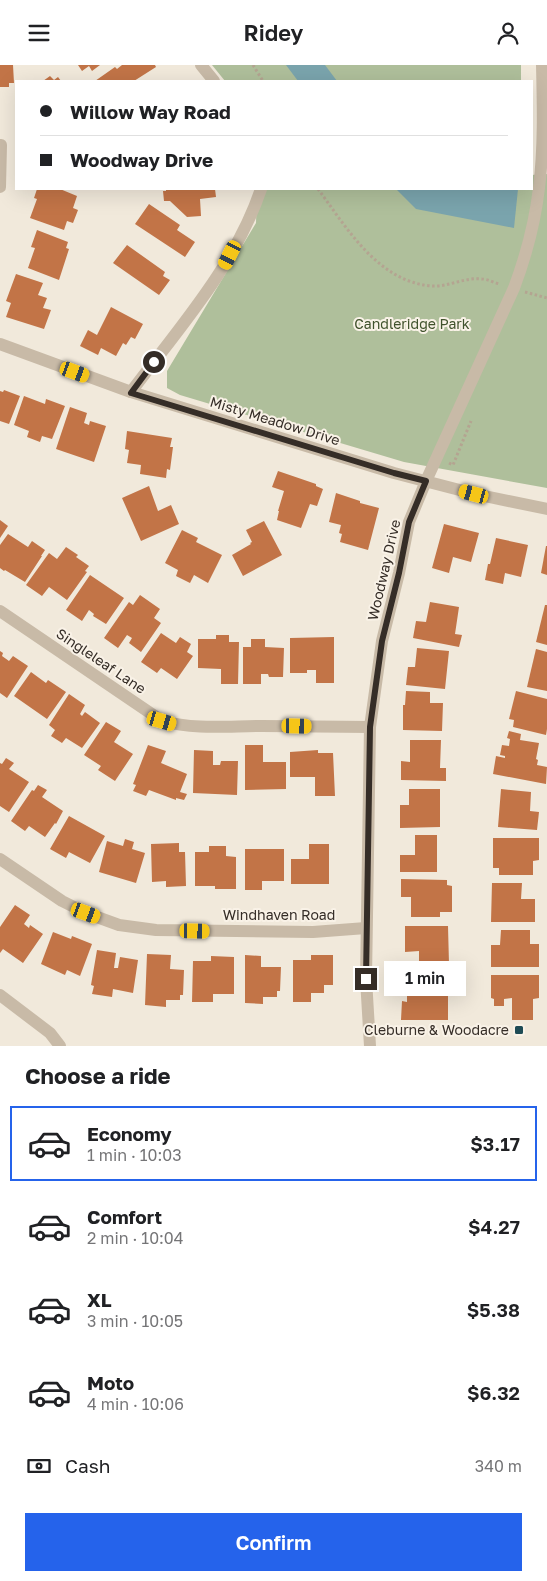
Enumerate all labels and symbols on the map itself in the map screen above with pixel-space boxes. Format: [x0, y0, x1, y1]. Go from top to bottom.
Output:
car [216, 238, 243, 272]
park label: Candleridge Park [354, 315, 470, 332]
route start [143, 351, 165, 373]
car [58, 360, 91, 384]
street label: Misty Meadow Drive [208, 393, 342, 448]
car [457, 483, 490, 505]
street label: Woodway Drive [364, 518, 403, 622]
street label: Singleleaf Lane [53, 624, 149, 697]
car [145, 710, 178, 732]
car [281, 718, 312, 734]
car [69, 901, 102, 925]
street label: Windhaven Road [223, 906, 335, 923]
car [179, 923, 210, 939]
callout: 1 min [384, 961, 466, 997]
route end [355, 968, 377, 990]
place label: Cleburne & Woodacre [364, 1021, 509, 1038]
marker: Cleburne & Woodacre [513, 1024, 525, 1036]

